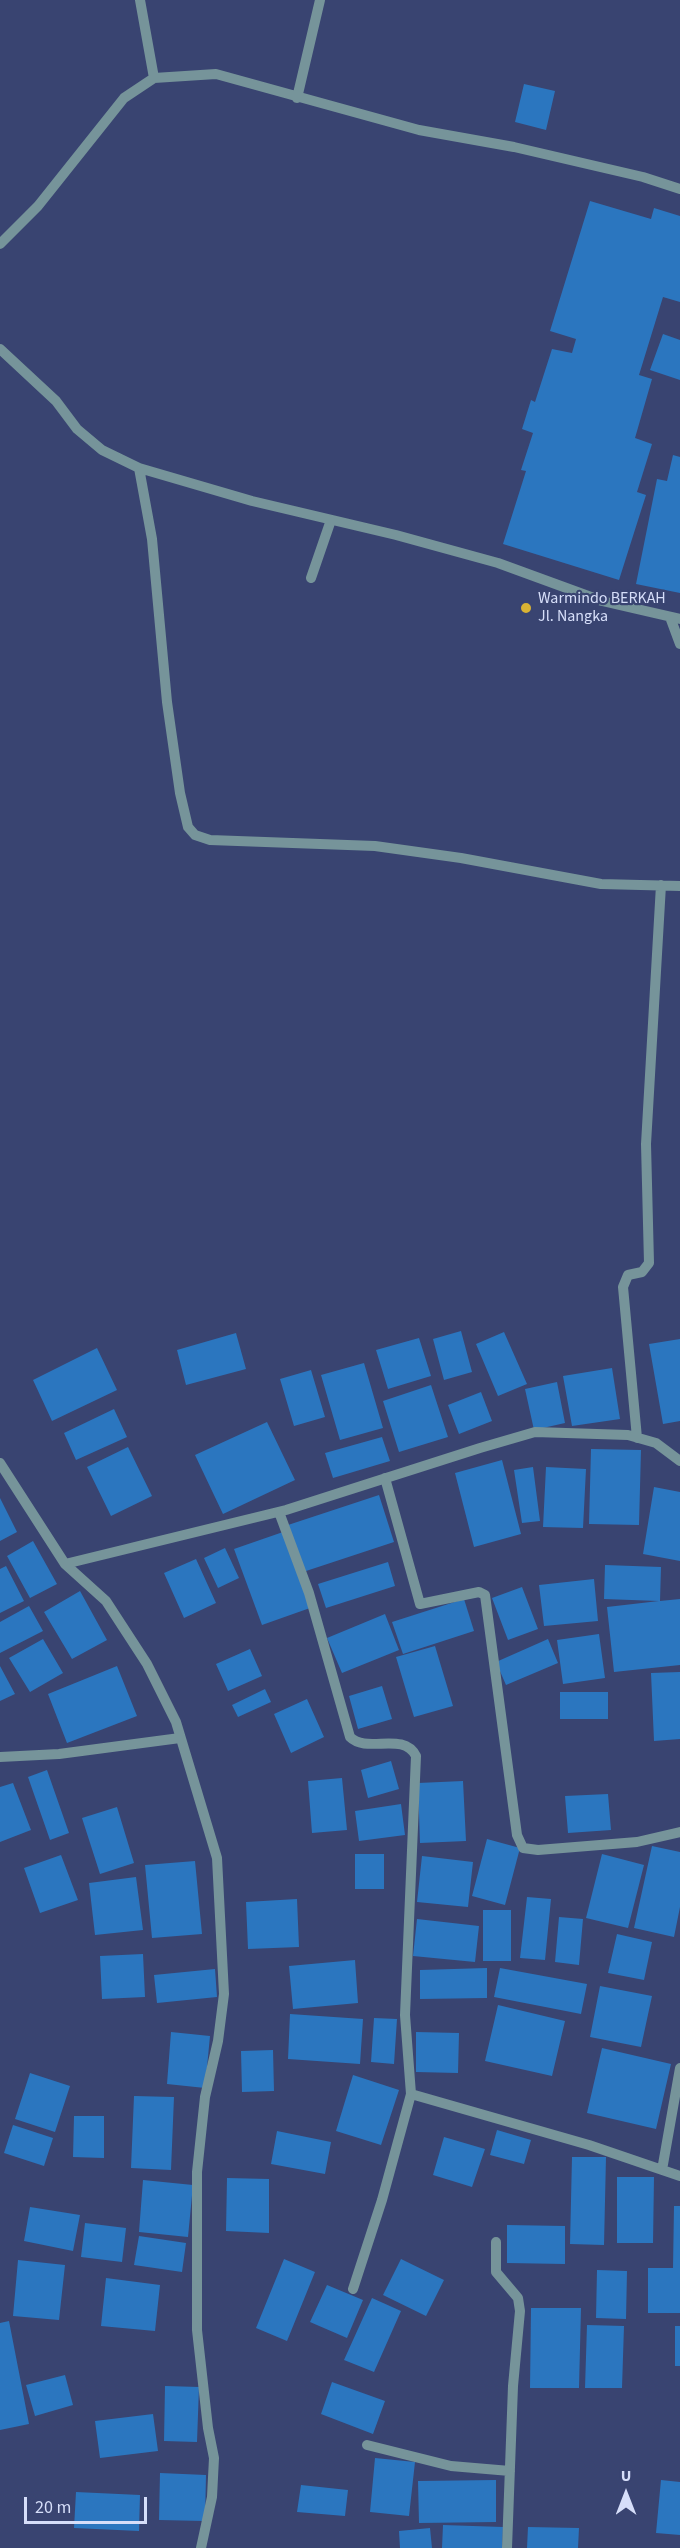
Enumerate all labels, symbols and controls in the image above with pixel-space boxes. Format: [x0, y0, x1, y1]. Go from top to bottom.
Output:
place label: Warmindo BERKAH Jl. Nangka [538, 589, 666, 627]
marker: Warmindo BERKAH Jl. Nangka [519, 601, 533, 615]
north arrow [596, 2464, 656, 2524]
text: U [621, 2465, 631, 2487]
scale bar [27, 2485, 150, 2523]
text: 20 m [35, 2495, 71, 2520]

